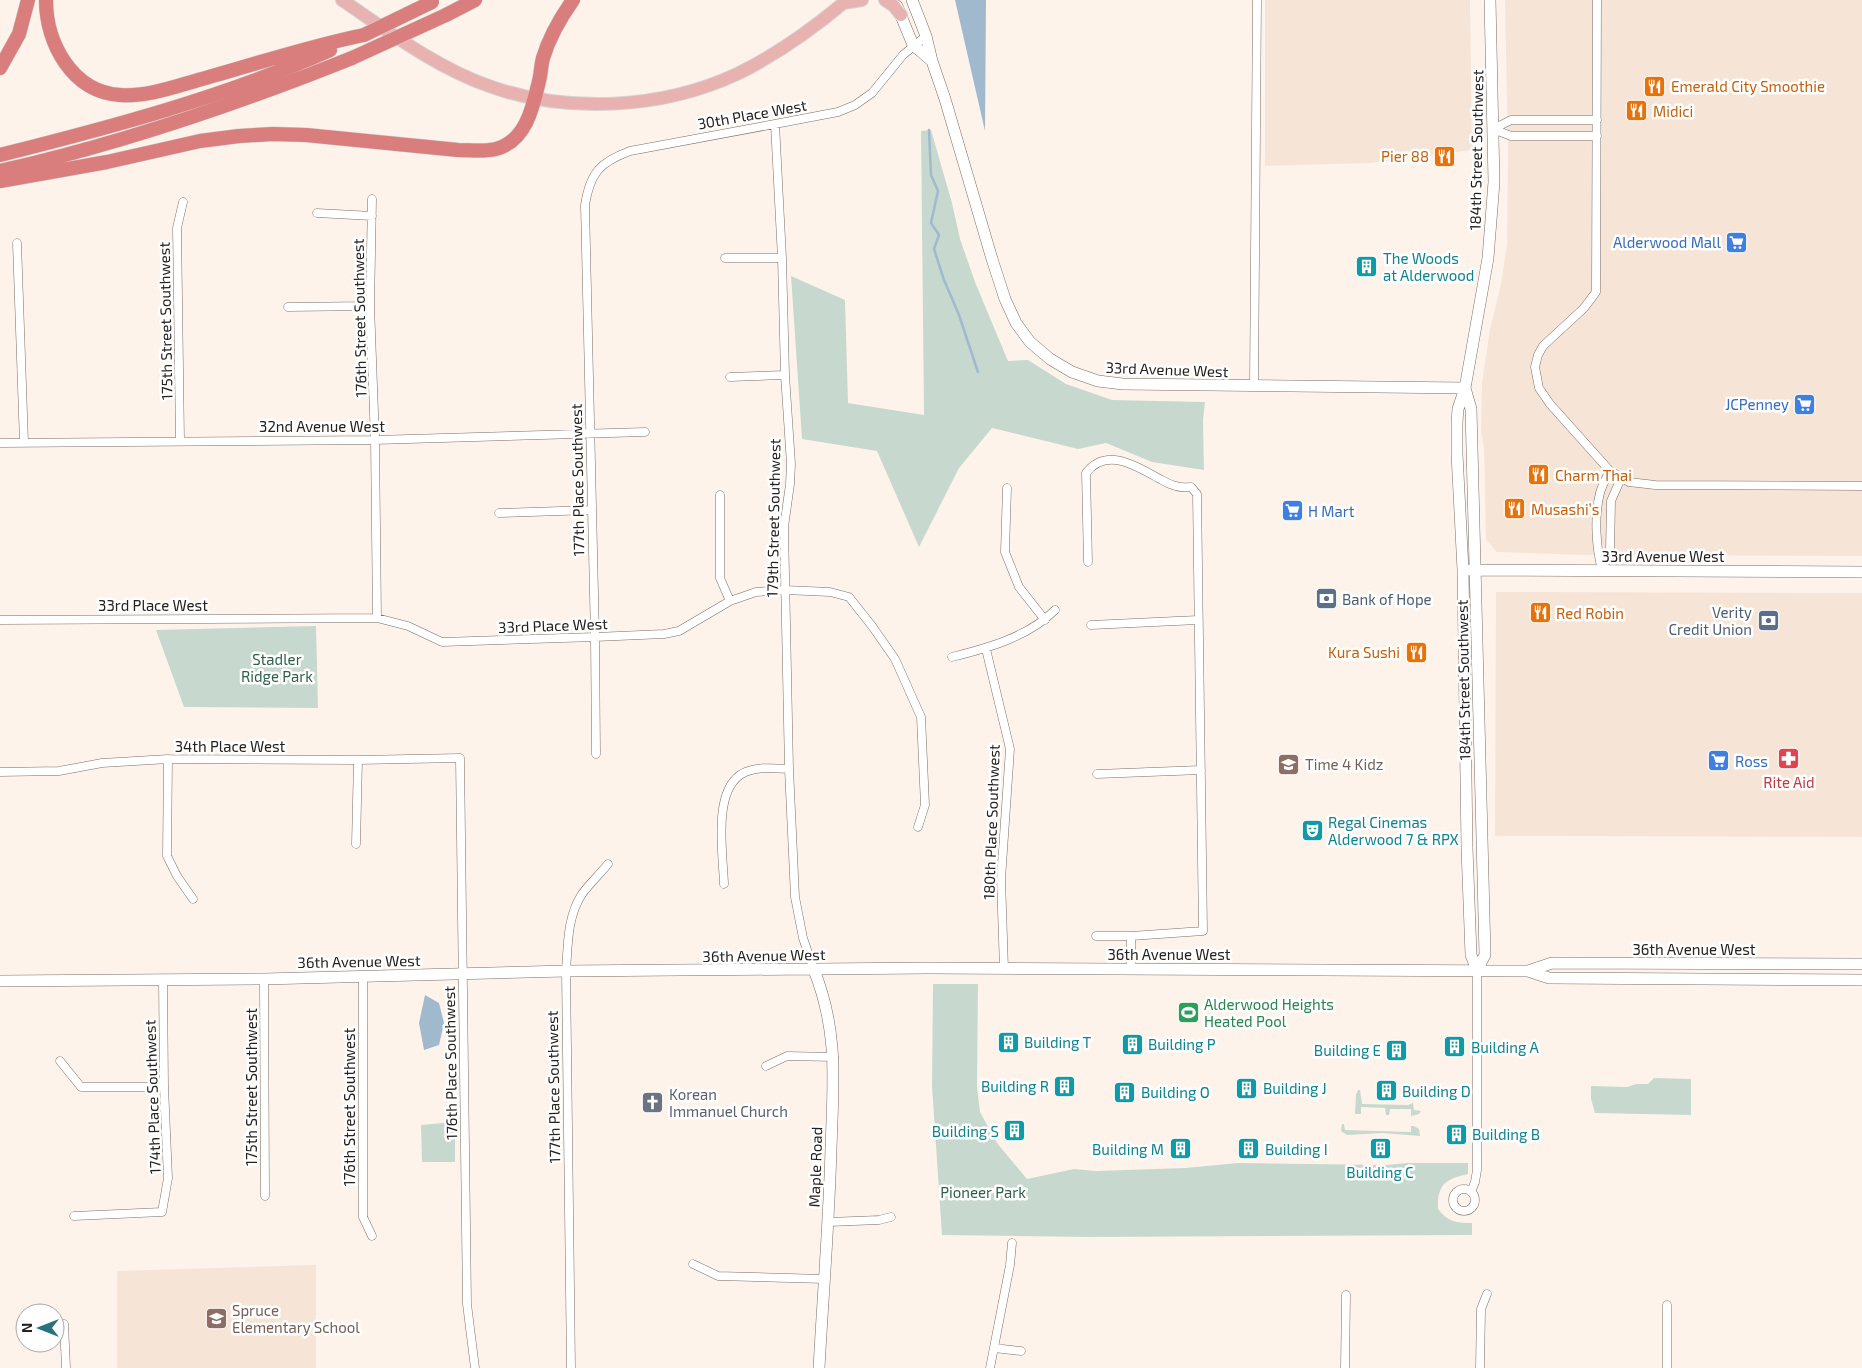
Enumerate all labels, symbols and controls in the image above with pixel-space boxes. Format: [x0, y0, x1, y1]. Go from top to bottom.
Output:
street label: 184th Street Southwest [1466, 69, 1486, 231]
restaurant icon: Emerald City Smoothie [1643, 74, 1667, 98]
place label: Emerald City Smoothie [1671, 77, 1825, 95]
street label: 30th Place West [696, 95, 808, 132]
restaurant icon: Midici [1625, 99, 1649, 123]
place label: Midici [1653, 102, 1693, 120]
restaurant icon: Pier 88 [1433, 144, 1457, 168]
place label: Pier 88 [1381, 147, 1429, 165]
supermarket icon: Alderwood Mall [1725, 230, 1749, 254]
place label: Alderwood Mall [1613, 233, 1722, 251]
street label: 176th Street Southwest [349, 238, 369, 397]
street label: 175th Street Southwest [155, 242, 175, 400]
place label: The Woods at Alderwood [1383, 249, 1474, 284]
building icon: The Woods at Alderwood [1355, 255, 1379, 279]
street label: 33rd Avenue West [1105, 358, 1229, 380]
supermarket icon: JCPenney [1793, 392, 1817, 416]
place label: JCPenney [1725, 395, 1789, 413]
street label: 177th Place Southwest [567, 403, 587, 557]
street label: 32nd Avenue West [259, 417, 385, 435]
street label: 179th Street Southwest [763, 438, 783, 597]
restaurant icon: Charm Thai [1527, 463, 1551, 487]
place label: Charm Thai [1555, 466, 1632, 484]
restaurant icon: Musashi’s [1503, 497, 1527, 521]
supermarket icon: H Mart [1280, 499, 1304, 523]
place label: Musashi’s [1531, 500, 1599, 518]
place label: H Mart [1308, 502, 1355, 520]
street label: 33rd Avenue West [1602, 547, 1725, 565]
bank icon: Bank of Hope [1314, 587, 1338, 611]
place label: Bank of Hope [1342, 590, 1432, 608]
street label: 33rd Place West [98, 596, 208, 614]
street label: 184th Street Southwest [1453, 599, 1473, 761]
restaurant icon: Red Robin [1528, 601, 1552, 625]
place label: Verity Credit Union [1669, 603, 1752, 638]
place label: Red Robin [1556, 604, 1624, 622]
bank icon: Verity Credit Union [1756, 609, 1780, 633]
street label: 33rd Place West [498, 614, 608, 636]
restaurant icon: Kura Sushi [1404, 640, 1428, 664]
place label: Kura Sushi [1328, 643, 1400, 661]
park label: Stadler Ridge Park [241, 650, 313, 685]
street label: 34th Place West [175, 737, 286, 755]
street label: 180th Place Southwest [979, 744, 1003, 900]
pharmacy icon: Rite Aid [1777, 747, 1801, 771]
supermarket icon: Ross [1707, 749, 1731, 773]
school or university icon: Time 4 Kidz [1277, 752, 1301, 776]
place label: Ross [1735, 752, 1768, 770]
place label: Time 4 Kidz [1305, 755, 1383, 773]
place label: Rite Aid [1763, 773, 1815, 791]
place label: Regal Cinemas Alderwood 7 & RPX [1328, 813, 1459, 848]
theatre icon: Regal Cinemas Alderwood 7 & RPX [1300, 819, 1324, 843]
street label: 36th Avenue West [1632, 940, 1756, 958]
street label: 36th Avenue West [702, 945, 826, 965]
street label: 36th Avenue West [1107, 945, 1231, 963]
street label: 36th Avenue West [297, 951, 421, 971]
street label: 176th Place Southwest [440, 986, 460, 1140]
place label: Alderwood Heights Heated Pool [1204, 995, 1334, 1030]
sports icon: Alderwood Heights Heated Pool [1176, 1001, 1200, 1025]
street label: 175th Street Southwest [242, 1008, 260, 1166]
street label: 177th Place Southwest [543, 1010, 563, 1164]
street label: 174th Place Southwest [140, 1019, 164, 1174]
street label: 176th Street Southwest [340, 1027, 358, 1186]
building icon: Building T [996, 1030, 1020, 1054]
building icon: Building P [1120, 1032, 1144, 1056]
place label: Building T [1024, 1033, 1091, 1051]
place label: Building P [1148, 1035, 1216, 1053]
building icon: Building A [1443, 1035, 1467, 1059]
building icon: Building E [1385, 1038, 1409, 1062]
place label: Building A [1471, 1038, 1539, 1056]
place label: Building E [1314, 1041, 1381, 1059]
building icon: Building R [1053, 1074, 1077, 1098]
building icon: Building J [1235, 1076, 1259, 1100]
place label: Building R [981, 1077, 1049, 1095]
place label: Building J [1263, 1079, 1327, 1097]
building icon: Building D [1374, 1079, 1398, 1103]
building icon: Building O [1113, 1080, 1137, 1104]
place label: Building D [1402, 1082, 1471, 1100]
place label: Building O [1141, 1083, 1210, 1101]
place label: Korean Immanuel Church [669, 1085, 788, 1120]
church icon: Korean Immanuel Church [641, 1091, 665, 1115]
building icon: Building S [1003, 1119, 1027, 1143]
place label: Building S [932, 1122, 999, 1140]
building icon: Building B [1444, 1122, 1468, 1146]
place label: Building B [1472, 1125, 1540, 1143]
street label: Maple Road [805, 1126, 825, 1208]
building icon: Building M [1168, 1137, 1192, 1161]
building icon: Building I [1237, 1137, 1261, 1161]
building icon: Building C [1368, 1137, 1392, 1161]
place label: Building M [1092, 1140, 1164, 1158]
place label: Building I [1265, 1140, 1328, 1158]
place label: Building C [1346, 1163, 1414, 1181]
park label: Pioneer Park [940, 1183, 1026, 1201]
place label: Spruce Elementary School [232, 1301, 360, 1336]
north arrow [15, 1303, 65, 1353]
school or university icon: Spruce Elementary School [204, 1307, 228, 1331]
text: N [18, 1323, 35, 1333]

